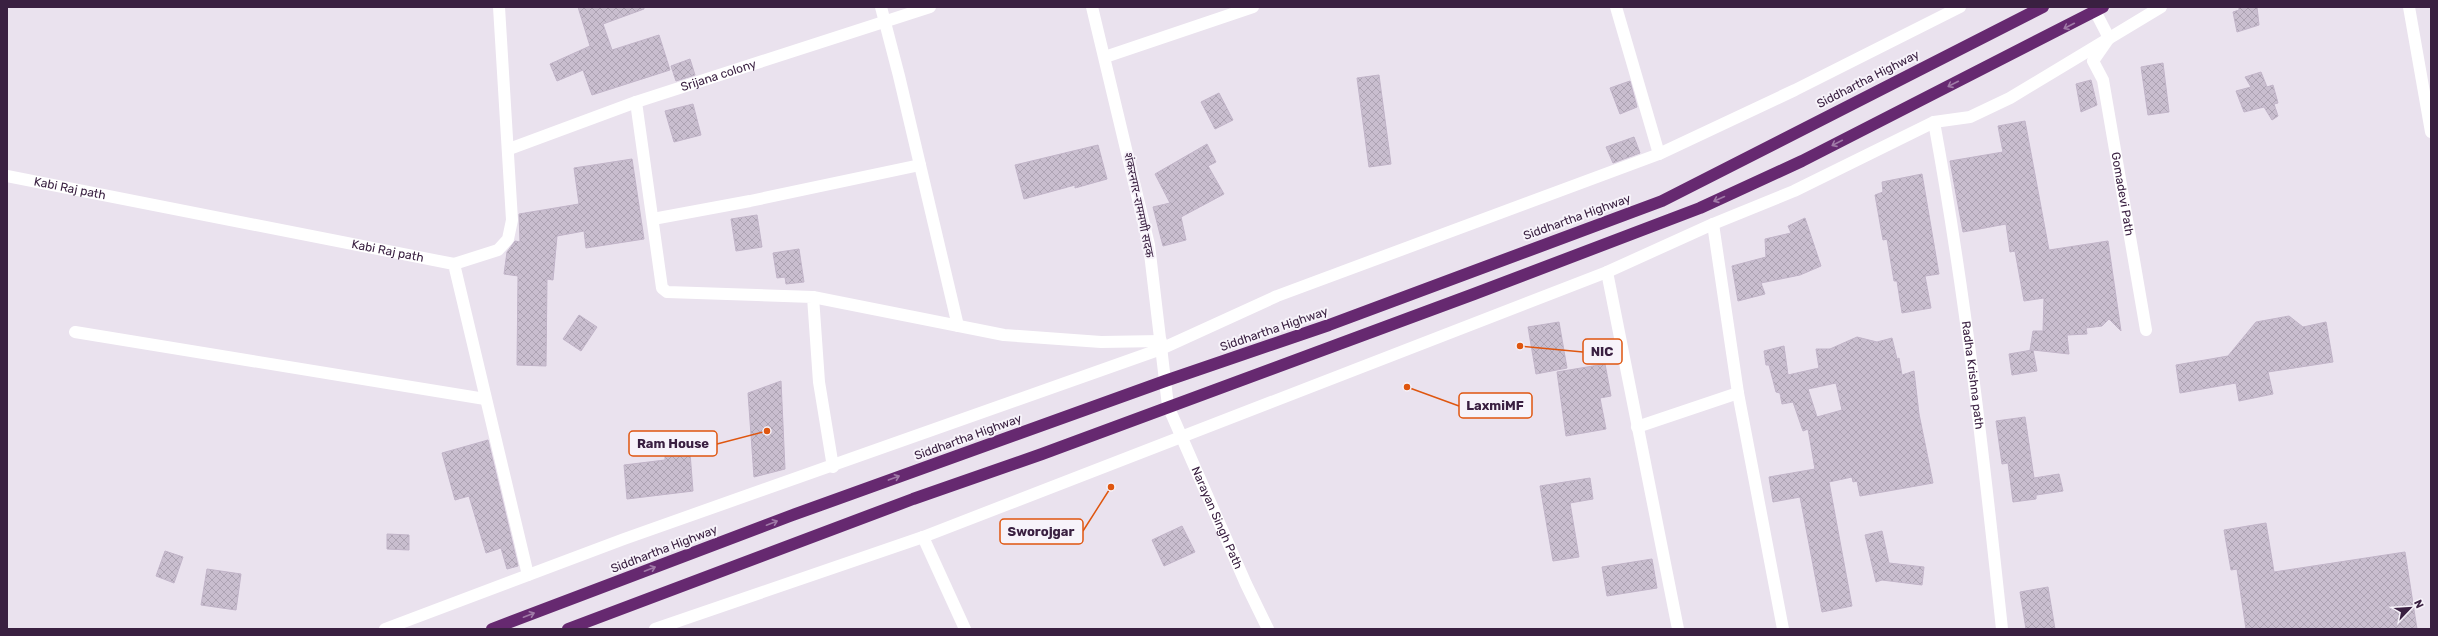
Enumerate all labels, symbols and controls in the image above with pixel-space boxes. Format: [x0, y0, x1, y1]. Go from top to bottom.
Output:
one-way arrow [2063, 22, 2075, 30]
street label: Siddhartha Highway [1814, 47, 1922, 111]
street label: Srijana colony [679, 57, 758, 94]
one-way arrow [1947, 81, 1959, 89]
one-way arrow [1831, 140, 1843, 147]
street label: शंकरनगर-राममणी सदक [1121, 151, 1158, 260]
street label: Gomadevi Path [2109, 151, 2137, 237]
street label: Kabi Raj path [33, 174, 107, 202]
street label: Siddhartha Highway [1521, 191, 1633, 243]
one-way arrow [1714, 195, 1726, 203]
street label: Kabi Raj path [350, 237, 425, 265]
street label: Siddhartha Highway [1218, 304, 1330, 354]
street label: Radha Krishna path [1959, 320, 1987, 430]
callout: NIC [1583, 339, 1622, 364]
text: NIC [1591, 344, 1613, 359]
callout: LaxmiMF [1459, 393, 1532, 418]
text: LaxmiMF [1466, 398, 1524, 413]
street label: Siddhartha Highway [912, 411, 1024, 463]
callout: Ram House [629, 431, 717, 456]
text: Ram House [637, 436, 709, 451]
street label: Narayan Singh Path [1188, 464, 1246, 571]
one-way arrow [887, 474, 899, 482]
one-way arrow [765, 518, 777, 526]
callout: Sworojgar [1000, 519, 1083, 544]
street label: Siddhartha Highway [609, 522, 720, 576]
text: Sworojgar [1008, 524, 1074, 539]
one-way arrow [644, 564, 656, 572]
north arrow [2390, 588, 2430, 628]
text: N [2411, 598, 2426, 610]
one-way arrow [522, 611, 534, 619]

